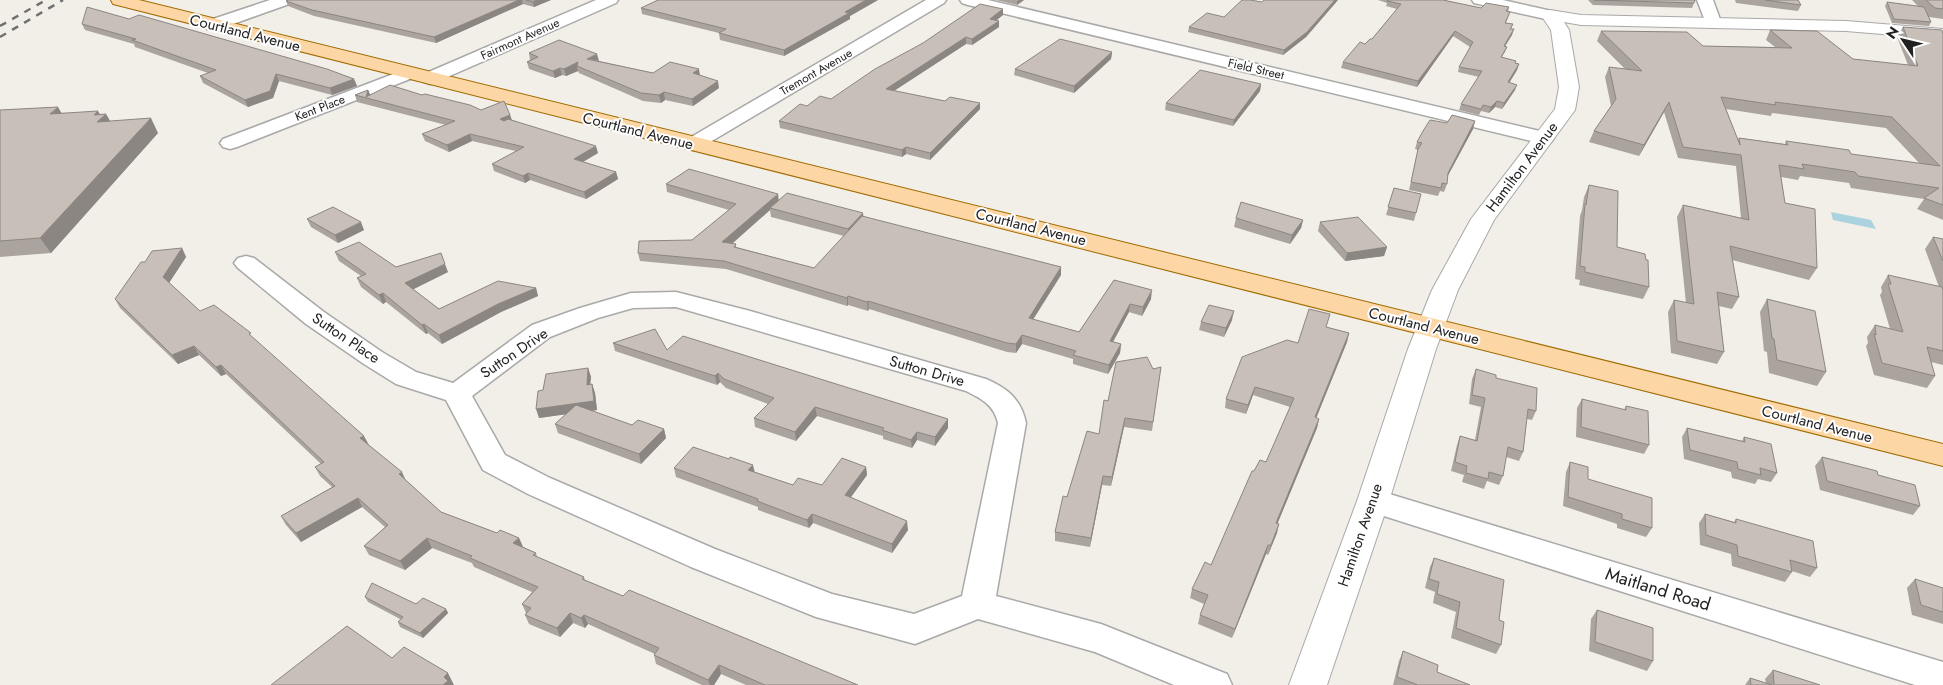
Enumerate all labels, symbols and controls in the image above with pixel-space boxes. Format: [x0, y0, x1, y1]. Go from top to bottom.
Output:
street label: Courtland Avenue [187, 9, 303, 57]
street label: Fairmont Avenue [478, 14, 562, 64]
north arrow [1878, 15, 1928, 65]
text: N [1881, 22, 1904, 43]
street label: Tremont Avenue [777, 44, 855, 100]
street label: Field Street [1226, 54, 1286, 84]
street label: Kent Place [292, 90, 348, 126]
street label: Courtland Avenue [580, 107, 696, 155]
street label: Hamilton Avenue [1481, 117, 1563, 217]
street label: Courtland Avenue [973, 203, 1089, 251]
street label: Courtland Avenue [1366, 302, 1482, 350]
street label: Sutton Place [308, 307, 385, 369]
street label: Sutton Drive [476, 322, 552, 384]
street label: Sutton Drive [887, 350, 967, 392]
street label: Courtland Avenue [1759, 400, 1875, 448]
street label: Hamilton Avenue [1332, 480, 1388, 590]
street label: Maitland Road [1602, 561, 1714, 617]

